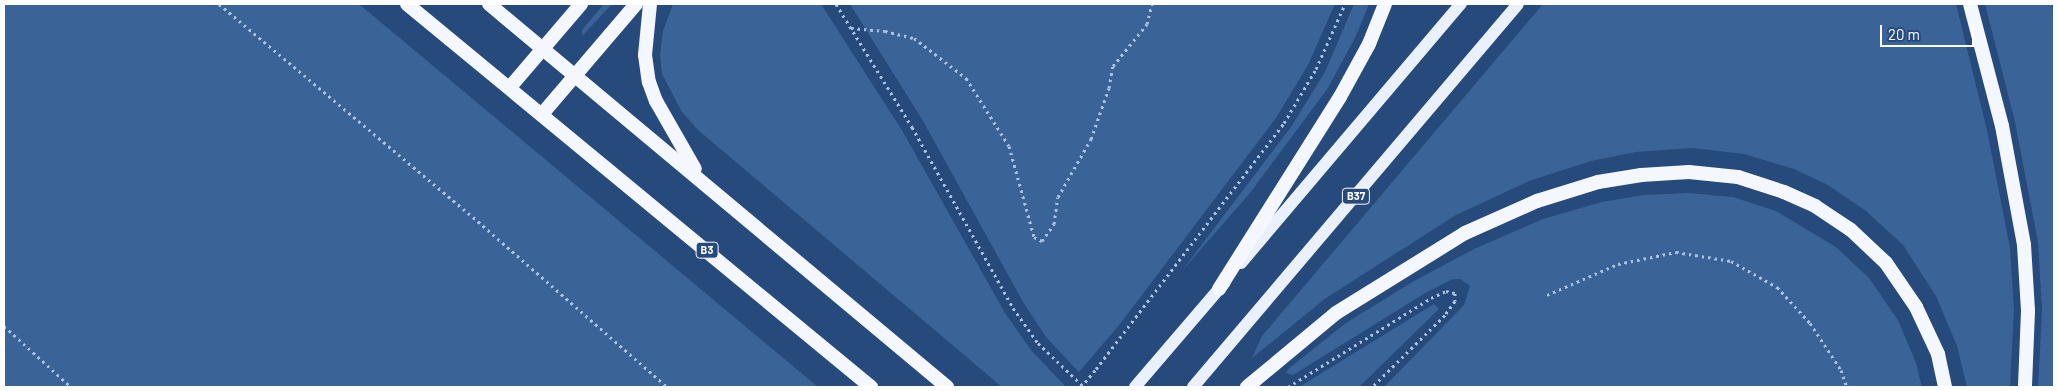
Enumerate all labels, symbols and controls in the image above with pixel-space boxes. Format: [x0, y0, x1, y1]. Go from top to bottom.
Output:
scale bar [1883, 15, 1977, 47]
text: 20 m [1888, 25, 1920, 43]
road number: B37 [1341, 188, 1371, 205]
road number: B3 [694, 242, 720, 258]

